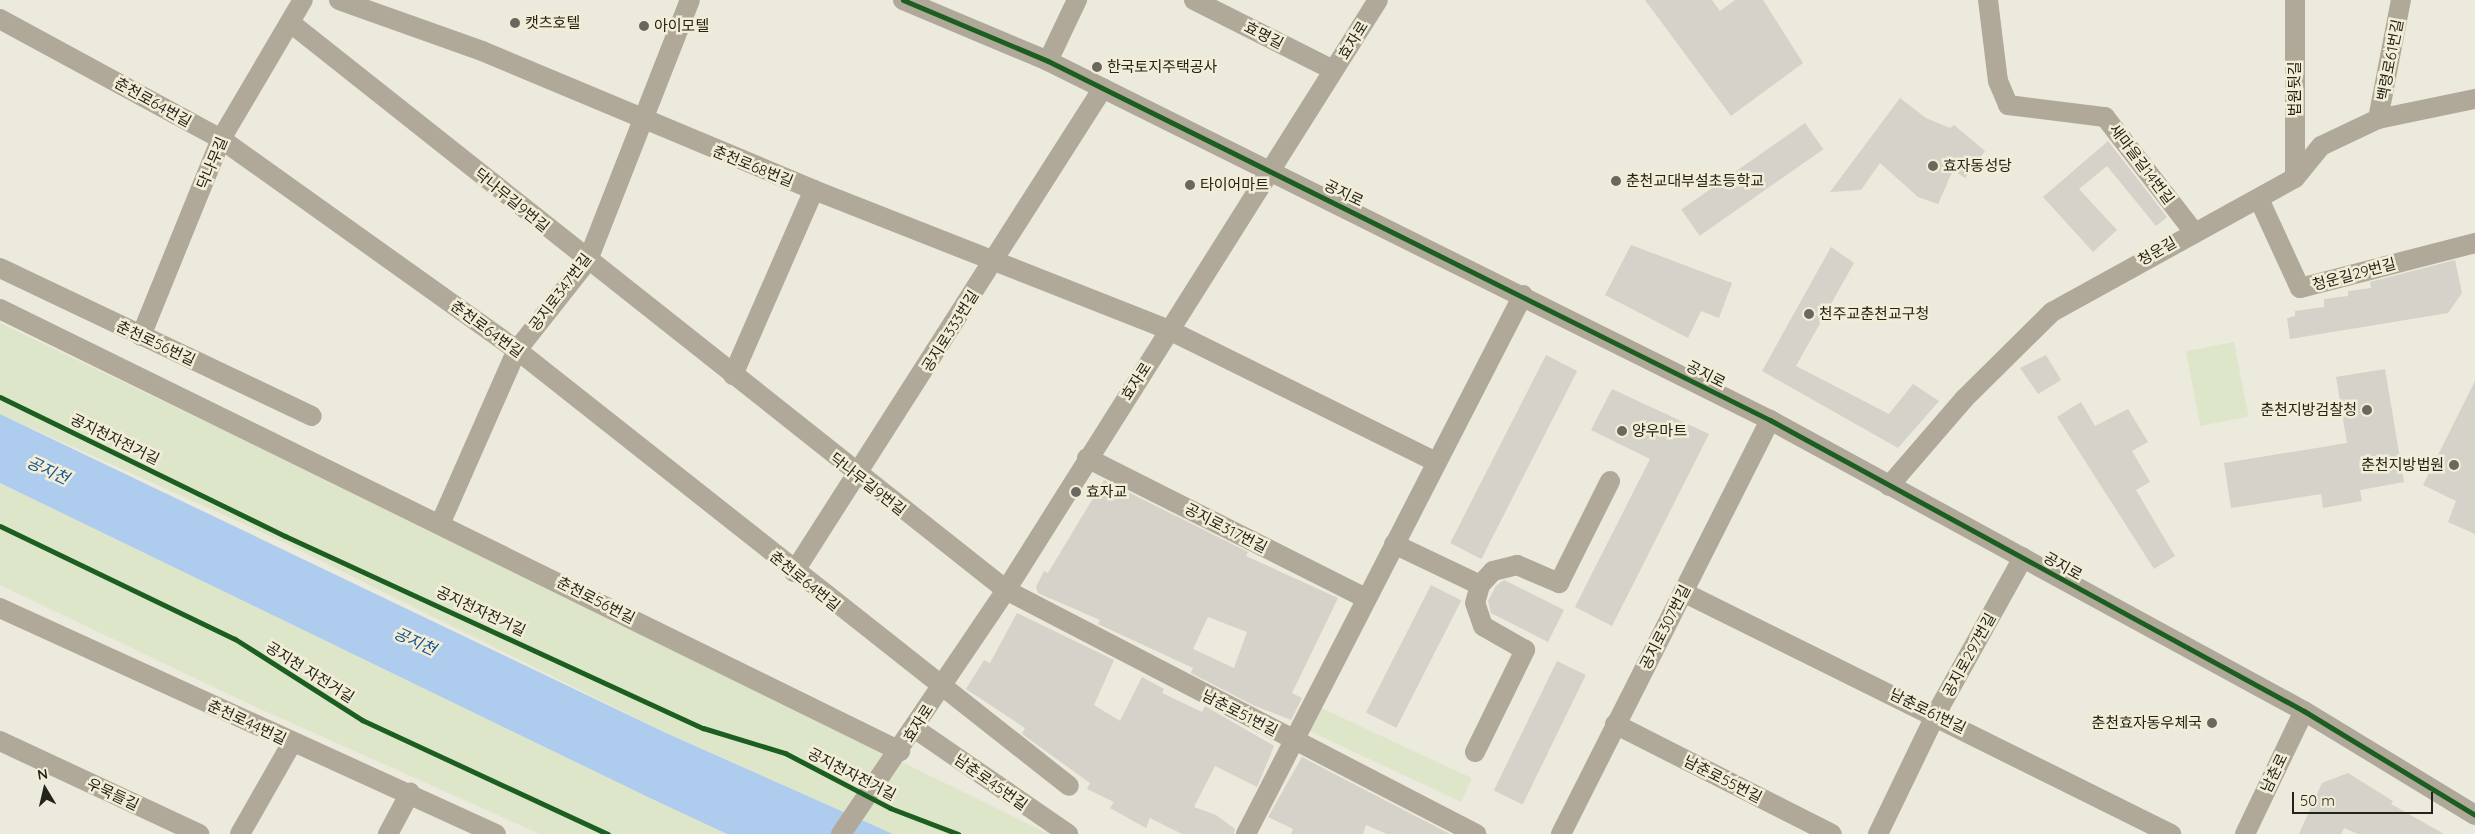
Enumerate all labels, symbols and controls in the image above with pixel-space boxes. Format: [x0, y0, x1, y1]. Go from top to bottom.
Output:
place label: 캣츠호텔 [525, 14, 580, 32]
marker: 캣츠호텔 [509, 17, 521, 29]
place label: 아이모텔 [654, 17, 709, 35]
street label: 효명길 [1241, 18, 1287, 52]
street label: 효자로 [1334, 18, 1372, 62]
street label: 백령로61번길 [2373, 18, 2407, 102]
marker: 아이모텔 [638, 20, 650, 32]
place label: 한국토지주택공사 [1107, 58, 1217, 76]
marker: 한국토지주택공사 [1091, 61, 1103, 73]
street label: 법원뒷길 [2286, 61, 2304, 117]
street label: 춘천로64번길 [111, 73, 195, 131]
street label: 새마을길14번길 [2106, 120, 2178, 208]
street label: 닥나무길 [193, 134, 231, 192]
street label: 춘천로68번길 [710, 142, 796, 190]
place label: 효자동성당 [1943, 157, 2012, 175]
marker: 효자동성당 [1927, 160, 1939, 172]
street label: 닥나무길9번길 [471, 164, 553, 236]
place label: 춘천교대부설초등학교 [1626, 172, 1764, 190]
marker: 춘천교대부설초등학교 [1610, 175, 1622, 187]
place label: 타이어마트 [1200, 176, 1269, 194]
street label: 공지로 [1321, 176, 1367, 210]
marker: 타이어마트 [1184, 179, 1196, 191]
street label: 청운길 [2135, 233, 2179, 269]
street label: 공지로347번길 [525, 250, 595, 334]
street label: 청운길29번길 [2310, 254, 2398, 294]
street label: 공지로333번길 [918, 287, 982, 375]
street label: 춘천로64번길 [447, 297, 527, 361]
place label: 천주교춘천교구청 [1819, 305, 1929, 323]
marker: 천주교춘천교구청 [1803, 308, 1815, 320]
street label: 춘천로56번길 [114, 317, 198, 369]
street label: 공지로 [1683, 357, 1729, 391]
street label: 효자로 [1117, 359, 1155, 403]
place label: 춘천지방검찰청 [2260, 401, 2357, 419]
marker: 춘천지방검찰청 [2361, 404, 2373, 416]
street label: 공지천자전거길 [68, 410, 162, 468]
place label: 양우마트 [1632, 422, 1687, 440]
marker: 양우마트 [1616, 425, 1628, 437]
street label: 닥나무길9번길 [827, 449, 909, 519]
water label: 공지천 [24, 452, 72, 488]
place label: 춘천지방법원 [2361, 456, 2444, 474]
marker: 춘천지방법원 [2448, 459, 2460, 471]
place label: 효자교 [1086, 483, 1127, 501]
marker: 효자교 [1070, 486, 1082, 498]
street label: 공지로317번길 [1182, 500, 1270, 556]
street label: 춘천로64번길 [766, 547, 844, 615]
street label: 공지로 [2041, 548, 2085, 584]
street label: 춘천로56번길 [554, 573, 638, 627]
street label: 공지천자전거길 [433, 582, 529, 640]
street label: 공지로307번길 [1636, 582, 1694, 672]
street label: 공지로297번길 [1939, 610, 1999, 700]
water label: 공지천 [391, 623, 439, 659]
street label: 공지천 자전거길 [263, 638, 357, 706]
street label: 남춘로61번길 [1887, 685, 1969, 737]
street label: 남춘로51번길 [1199, 686, 1281, 740]
street label: 춘천로44번길 [205, 696, 289, 748]
street label: 효자로 [899, 701, 937, 745]
place label: 춘천효자동우체국 [2092, 714, 2202, 732]
marker: 춘천효자동우체국 [2206, 717, 2218, 729]
street label: 공지천자전거길 [805, 744, 899, 804]
street label: 남춘로45번길 [951, 750, 1031, 814]
street label: 남춘로 [2257, 750, 2291, 796]
street label: 남춘로55번길 [1681, 752, 1765, 806]
north arrow [20, 764, 70, 814]
text: N [36, 764, 49, 784]
street label: 우묵들길 [84, 774, 142, 814]
scale bar [2295, 782, 2436, 814]
text: 50 m [2300, 791, 2335, 810]

